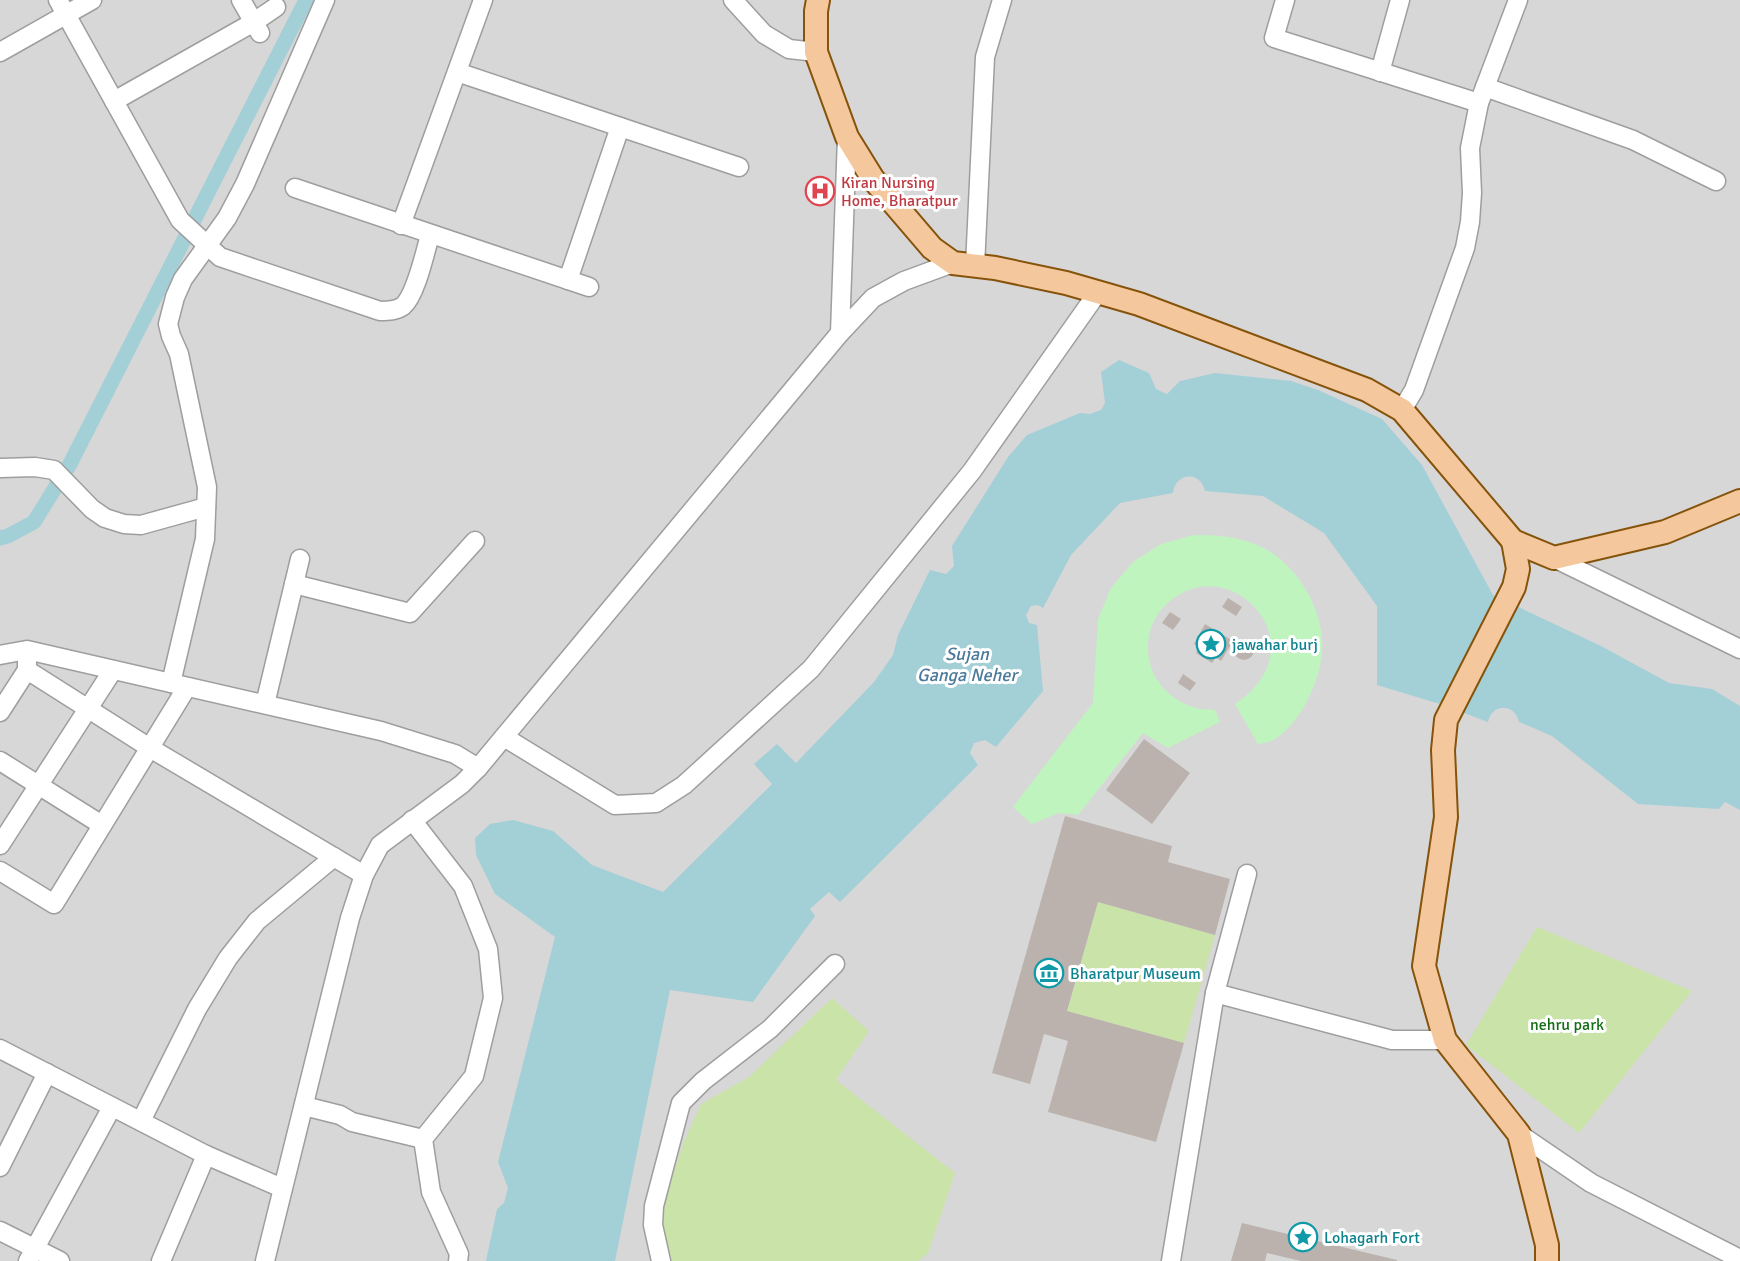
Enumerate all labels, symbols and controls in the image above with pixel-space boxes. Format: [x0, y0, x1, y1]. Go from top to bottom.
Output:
place label: Kiran Nursing Home, Bharatpur [841, 173, 958, 211]
hospital icon: Kiran Nursing Home, Bharatpur [804, 175, 836, 207]
place icon: jawahar burj [1195, 628, 1227, 660]
place label: jawahar burj [1232, 635, 1318, 655]
water label: Sujan Ganga Neher [917, 643, 1019, 686]
museum icon: Bharatpur Museum [1033, 957, 1065, 989]
place label: Bharatpur Museum [1070, 964, 1201, 984]
park label: nehru park [1530, 1015, 1604, 1035]
place icon: Lohagarh Fort [1287, 1221, 1319, 1253]
place label: Lohagarh Fort [1324, 1228, 1420, 1248]

